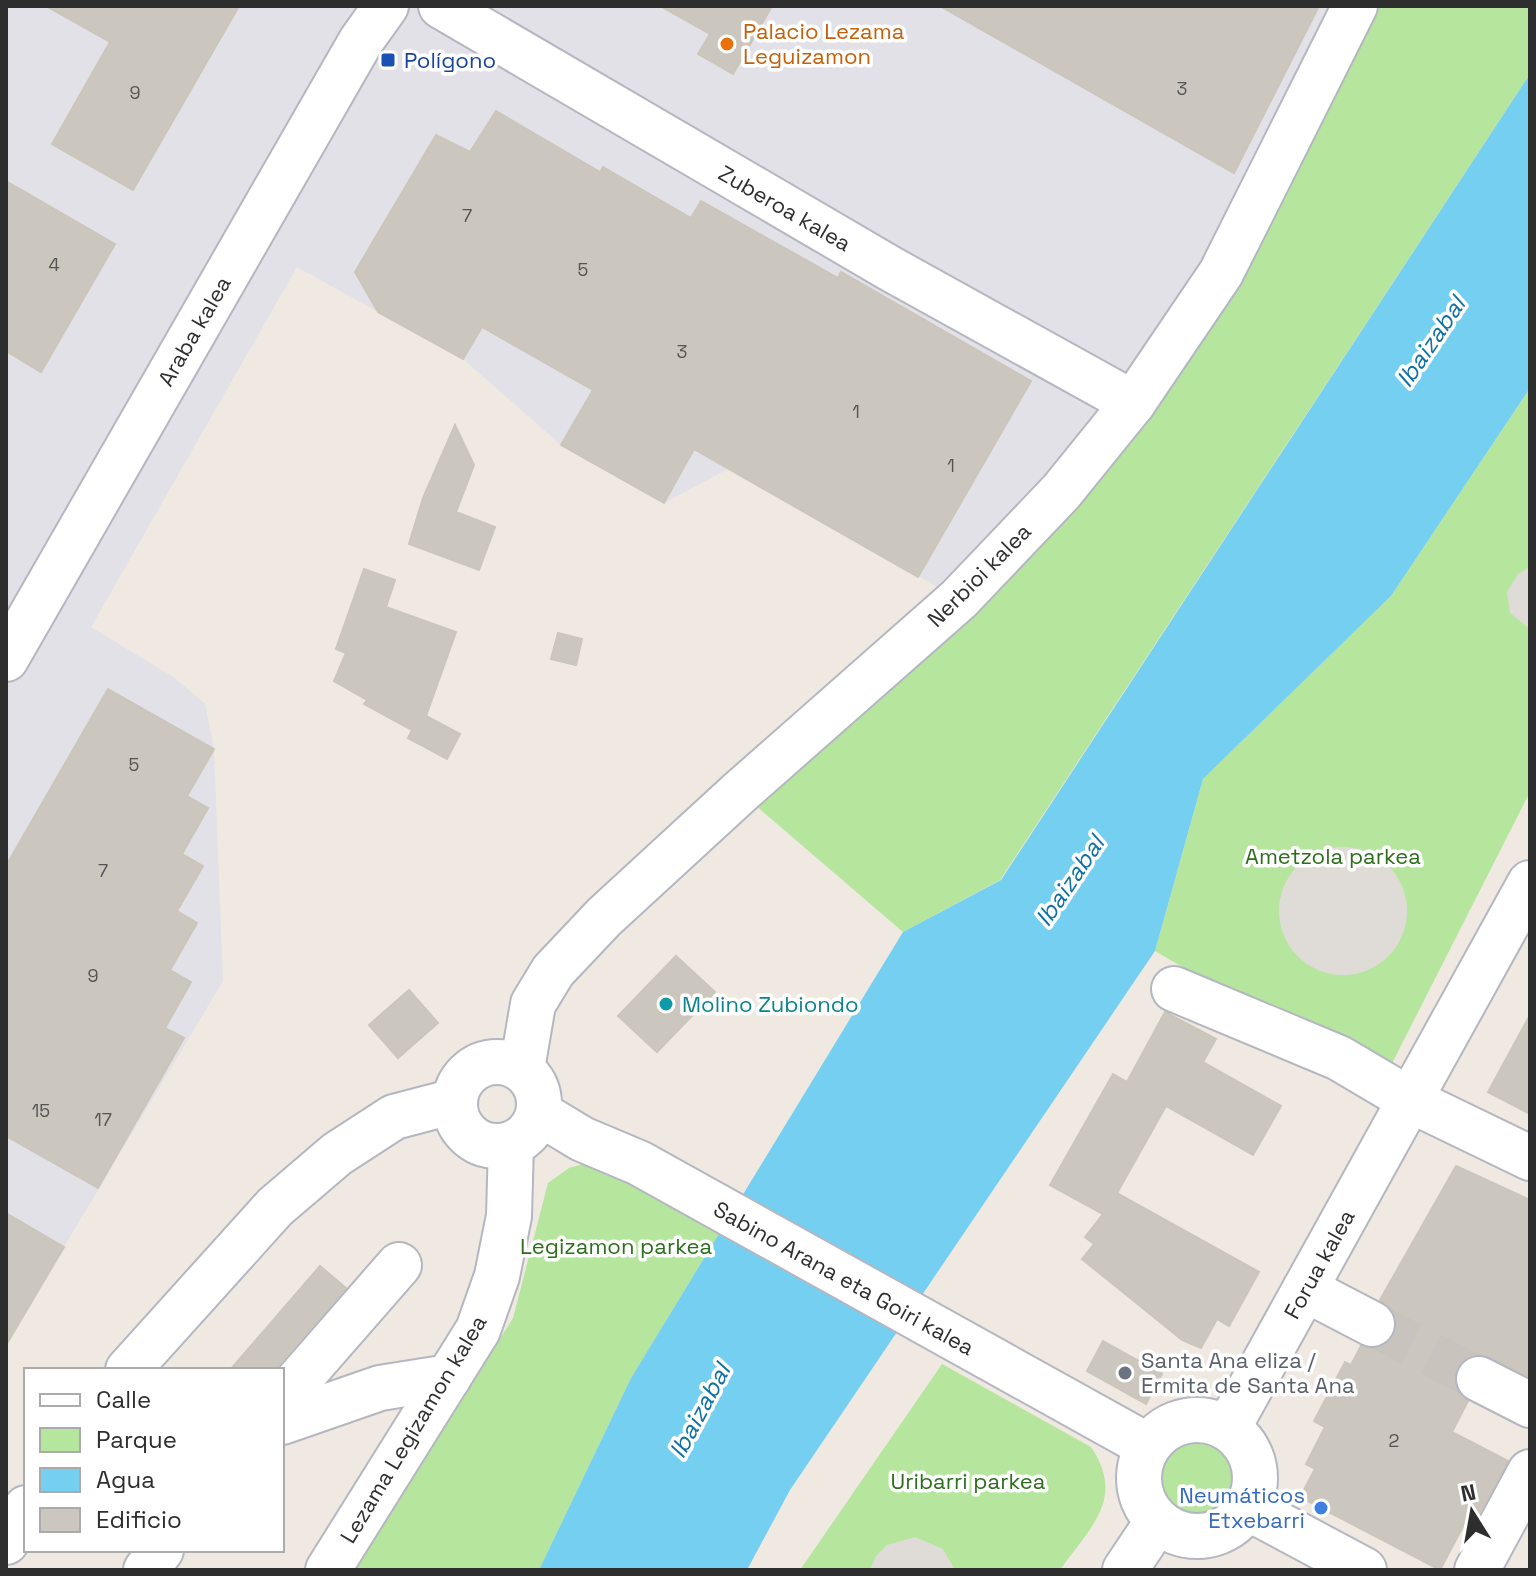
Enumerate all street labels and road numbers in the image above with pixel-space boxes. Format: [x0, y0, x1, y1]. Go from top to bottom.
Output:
street label: Zuberoa kalea [714, 159, 857, 257]
street label: Araba kalea [151, 271, 237, 391]
street label: Nerbioi kalea [921, 517, 1037, 633]
street label: Sabino Arana eta Goiri kalea [709, 1195, 979, 1362]
street label: Forua kalea [1277, 1204, 1361, 1324]
street label: Lezama Legizamon kalea [334, 1310, 492, 1548]

